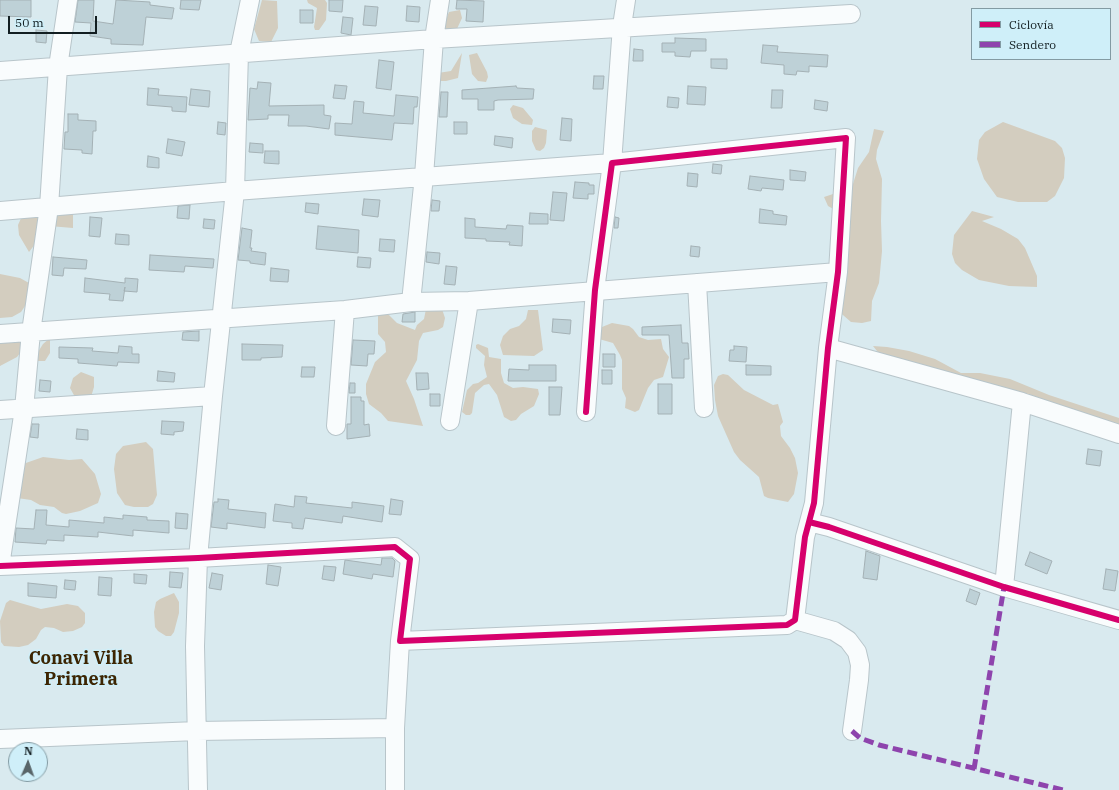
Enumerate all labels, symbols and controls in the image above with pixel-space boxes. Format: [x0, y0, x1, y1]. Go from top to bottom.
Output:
scale bar [10, 8, 99, 34]
legend [971, 8, 1111, 60]
text: 50 m [15, 15, 44, 30]
text: Ciclovía [1009, 17, 1054, 32]
text: Sendero [1009, 37, 1056, 52]
district label: Conavi Villa Primera [29, 648, 133, 690]
north arrow [8, 742, 48, 782]
text: N [24, 744, 33, 758]

